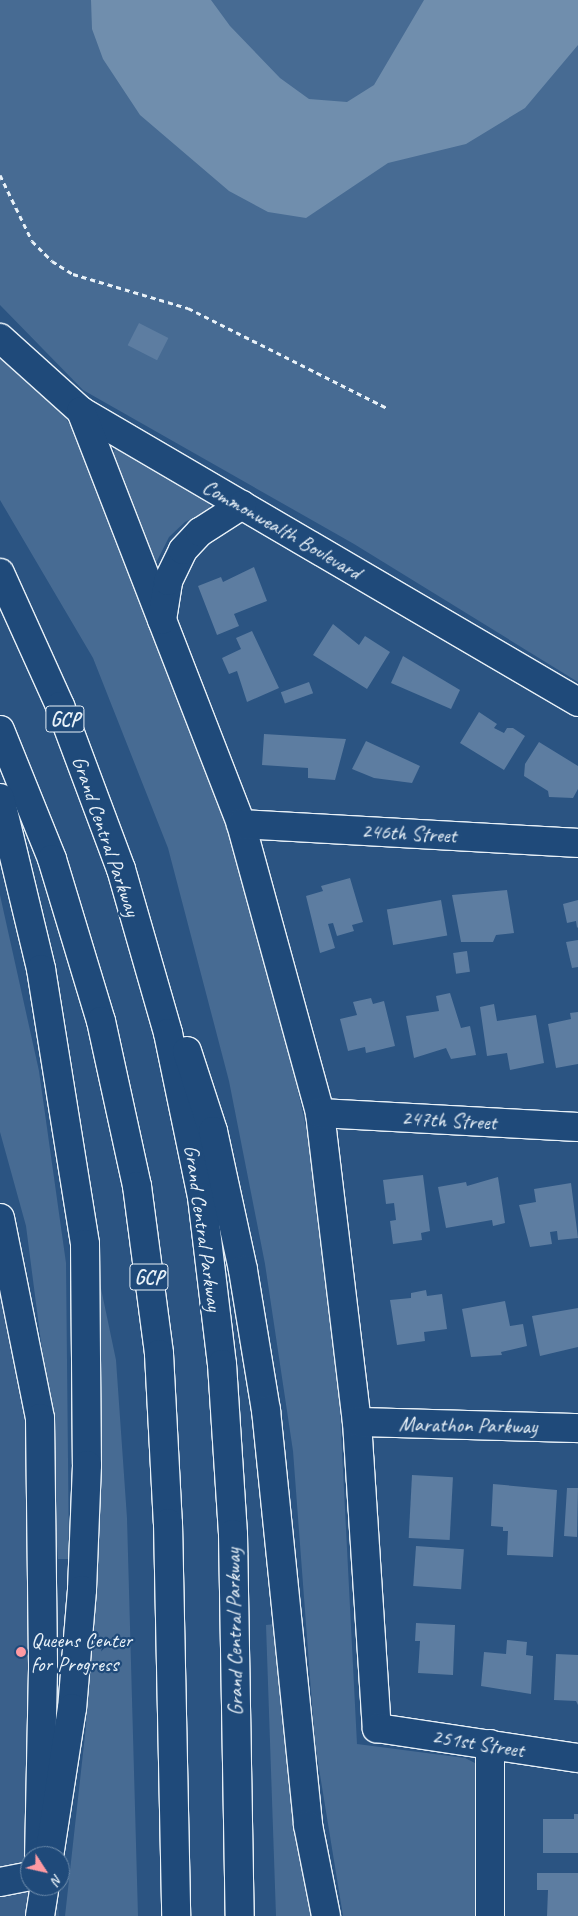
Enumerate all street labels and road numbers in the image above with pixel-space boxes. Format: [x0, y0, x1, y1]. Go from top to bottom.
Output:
street label: Commonwealth Boulevard [198, 473, 366, 585]
road number: GCP [45, 702, 85, 736]
street label: Grand Central Parkway [67, 753, 145, 919]
street label: 246th Street [361, 818, 457, 848]
street label: 247th Street [401, 1105, 497, 1135]
street label: Grand Central Parkway [179, 1143, 227, 1313]
road number: GCP [129, 1260, 169, 1294]
street label: Marathon Parkway [399, 1411, 537, 1439]
street label: Grand Central Parkway [220, 1548, 248, 1716]
street label: 251st Street [430, 1723, 526, 1763]

